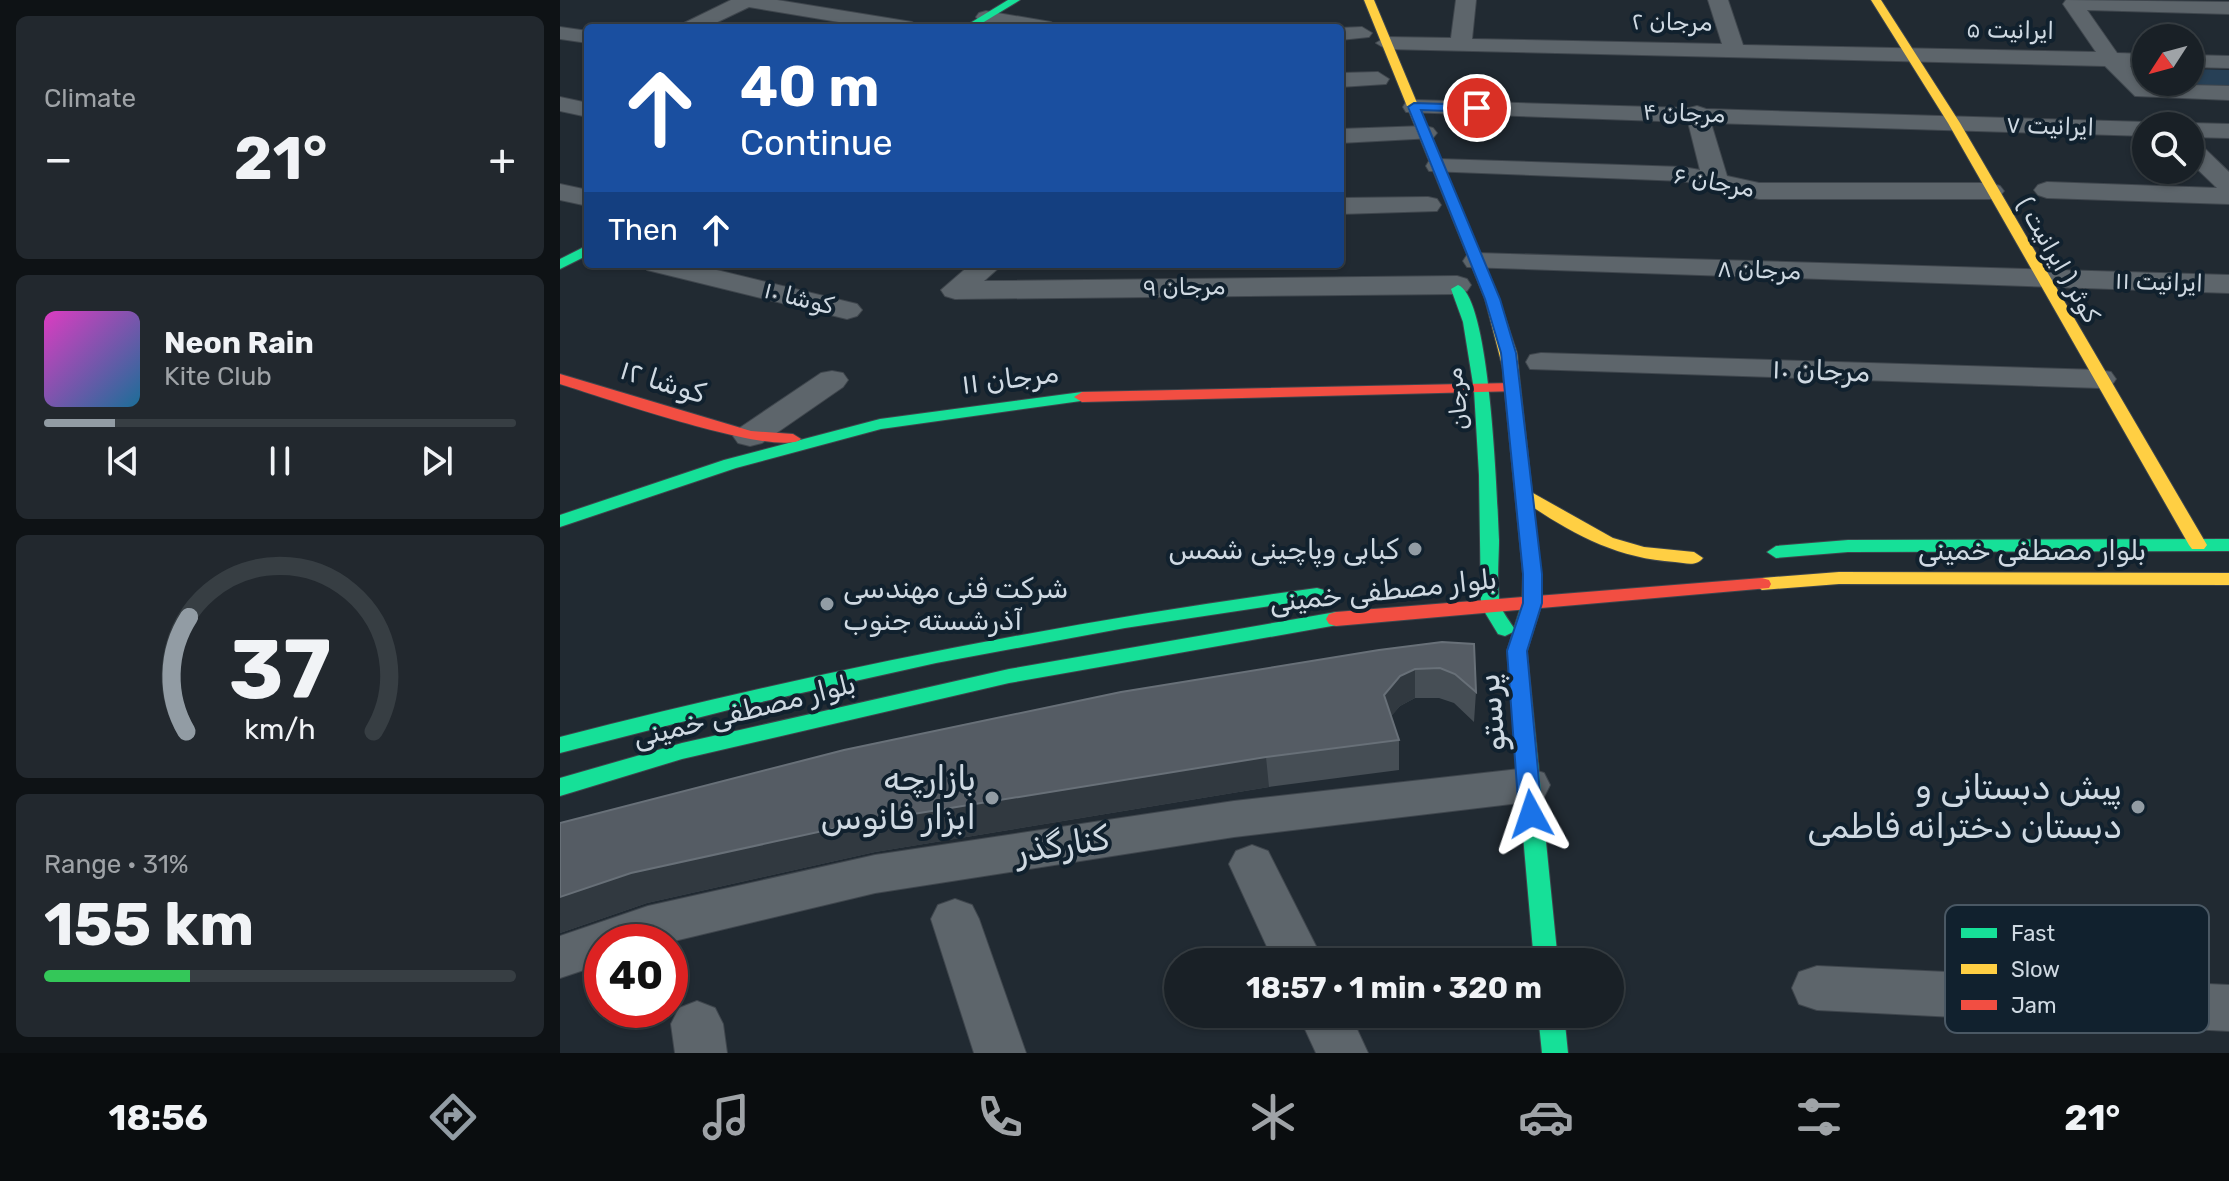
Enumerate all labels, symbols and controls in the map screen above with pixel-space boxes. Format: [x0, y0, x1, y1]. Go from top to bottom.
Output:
street label: مرجان ۲ [1631, 7, 1713, 37]
street label: ایرانیت ۵ [1966, 15, 2054, 45]
north arrow [2132, 24, 2204, 96]
map controls [2132, 24, 2204, 184]
text: 40 m [740, 54, 880, 120]
icon: ahead [608, 56, 712, 160]
pin [1443, 74, 1511, 142]
text: Climate [44, 83, 136, 114]
icon: arrive [1455, 86, 1499, 130]
street label: مرجان ۴ [1642, 98, 1726, 128]
street label: ایرانیت ۷ [2005, 110, 2095, 142]
button: search [2132, 112, 2204, 184]
text: Continue [740, 121, 893, 164]
text: 21° [234, 123, 327, 194]
text: − [44, 133, 73, 185]
text: + [489, 133, 516, 185]
street label: مرجان ۶ [1671, 161, 1757, 203]
street label: کوثر ( ایرانیت ) [2011, 192, 2105, 328]
icon: ahead [694, 208, 738, 252]
text: Then [608, 212, 678, 248]
street label: مرجان ۸ [1716, 255, 1802, 285]
street label: ایرانیت ۱۱ [2115, 266, 2203, 298]
street label: مرجان ۹ [1142, 272, 1226, 302]
street label: کوشا ۱۰ [761, 276, 837, 320]
text: Neon Rain [164, 325, 314, 361]
street label: مرجان ۱۰ [1771, 352, 1871, 389]
street label: کوشا ۱۲ [616, 353, 710, 410]
street label: مرجان ۱۱ [960, 356, 1061, 401]
text: Kite Club [164, 361, 272, 392]
street label: مرجان [1439, 366, 1475, 432]
icon: previous [101, 439, 145, 483]
icon: pause [258, 439, 302, 483]
icon: next [415, 439, 459, 483]
place label: کبابی وپاچینی شمس [1168, 533, 1399, 568]
street label: بلوار مصطفی خمینی [1918, 534, 2146, 567]
marker: کبابی وپاچینی شمس [1406, 540, 1424, 558]
street label: بلوار مصطفی خمینی [1268, 562, 1498, 619]
place label: شرکت فنی مهندسی آذرشسته جنوب [843, 572, 1068, 637]
marker: شرکت فنی مهندسی آذرشسته جنوب [818, 595, 836, 613]
text: 37 [229, 620, 331, 719]
street label: بلوار مصطفی خمینی [629, 667, 859, 754]
street label: پرستو [1467, 672, 1516, 754]
text: km/h [244, 712, 316, 746]
place label: بازارچه ابزار فانوس [820, 758, 976, 838]
place label: پیش دبستانی و دبستان دخترانه فاطمی [1807, 767, 2122, 847]
position arrow [1489, 772, 1573, 856]
marker: بازارچه ابزار فانوس [983, 789, 1001, 807]
marker: پیش دبستانی و دبستان دخترانه فاطمی [2129, 798, 2147, 816]
street label: کنارگذر [1010, 817, 1112, 872]
text: Range · 31% [44, 849, 189, 880]
text: 155 km [44, 889, 254, 960]
legend [1945, 905, 2209, 1033]
text: Fast [2011, 920, 2056, 947]
speed limit sign: 40 [584, 924, 688, 1028]
text: Slow [2011, 956, 2060, 983]
text: 18:57 · 1 min · 320 m [1246, 970, 1542, 1006]
text: Jam [2011, 992, 2057, 1019]
icon: directions [425, 1089, 481, 1145]
icon: music [698, 1089, 754, 1145]
icon: phone [972, 1089, 1028, 1145]
icon: climate [1245, 1089, 1301, 1145]
icon: car [1518, 1089, 1574, 1145]
icon: filters [1791, 1089, 1847, 1145]
text: 18:56 [109, 1096, 208, 1139]
text: 21° [2064, 1096, 2120, 1139]

